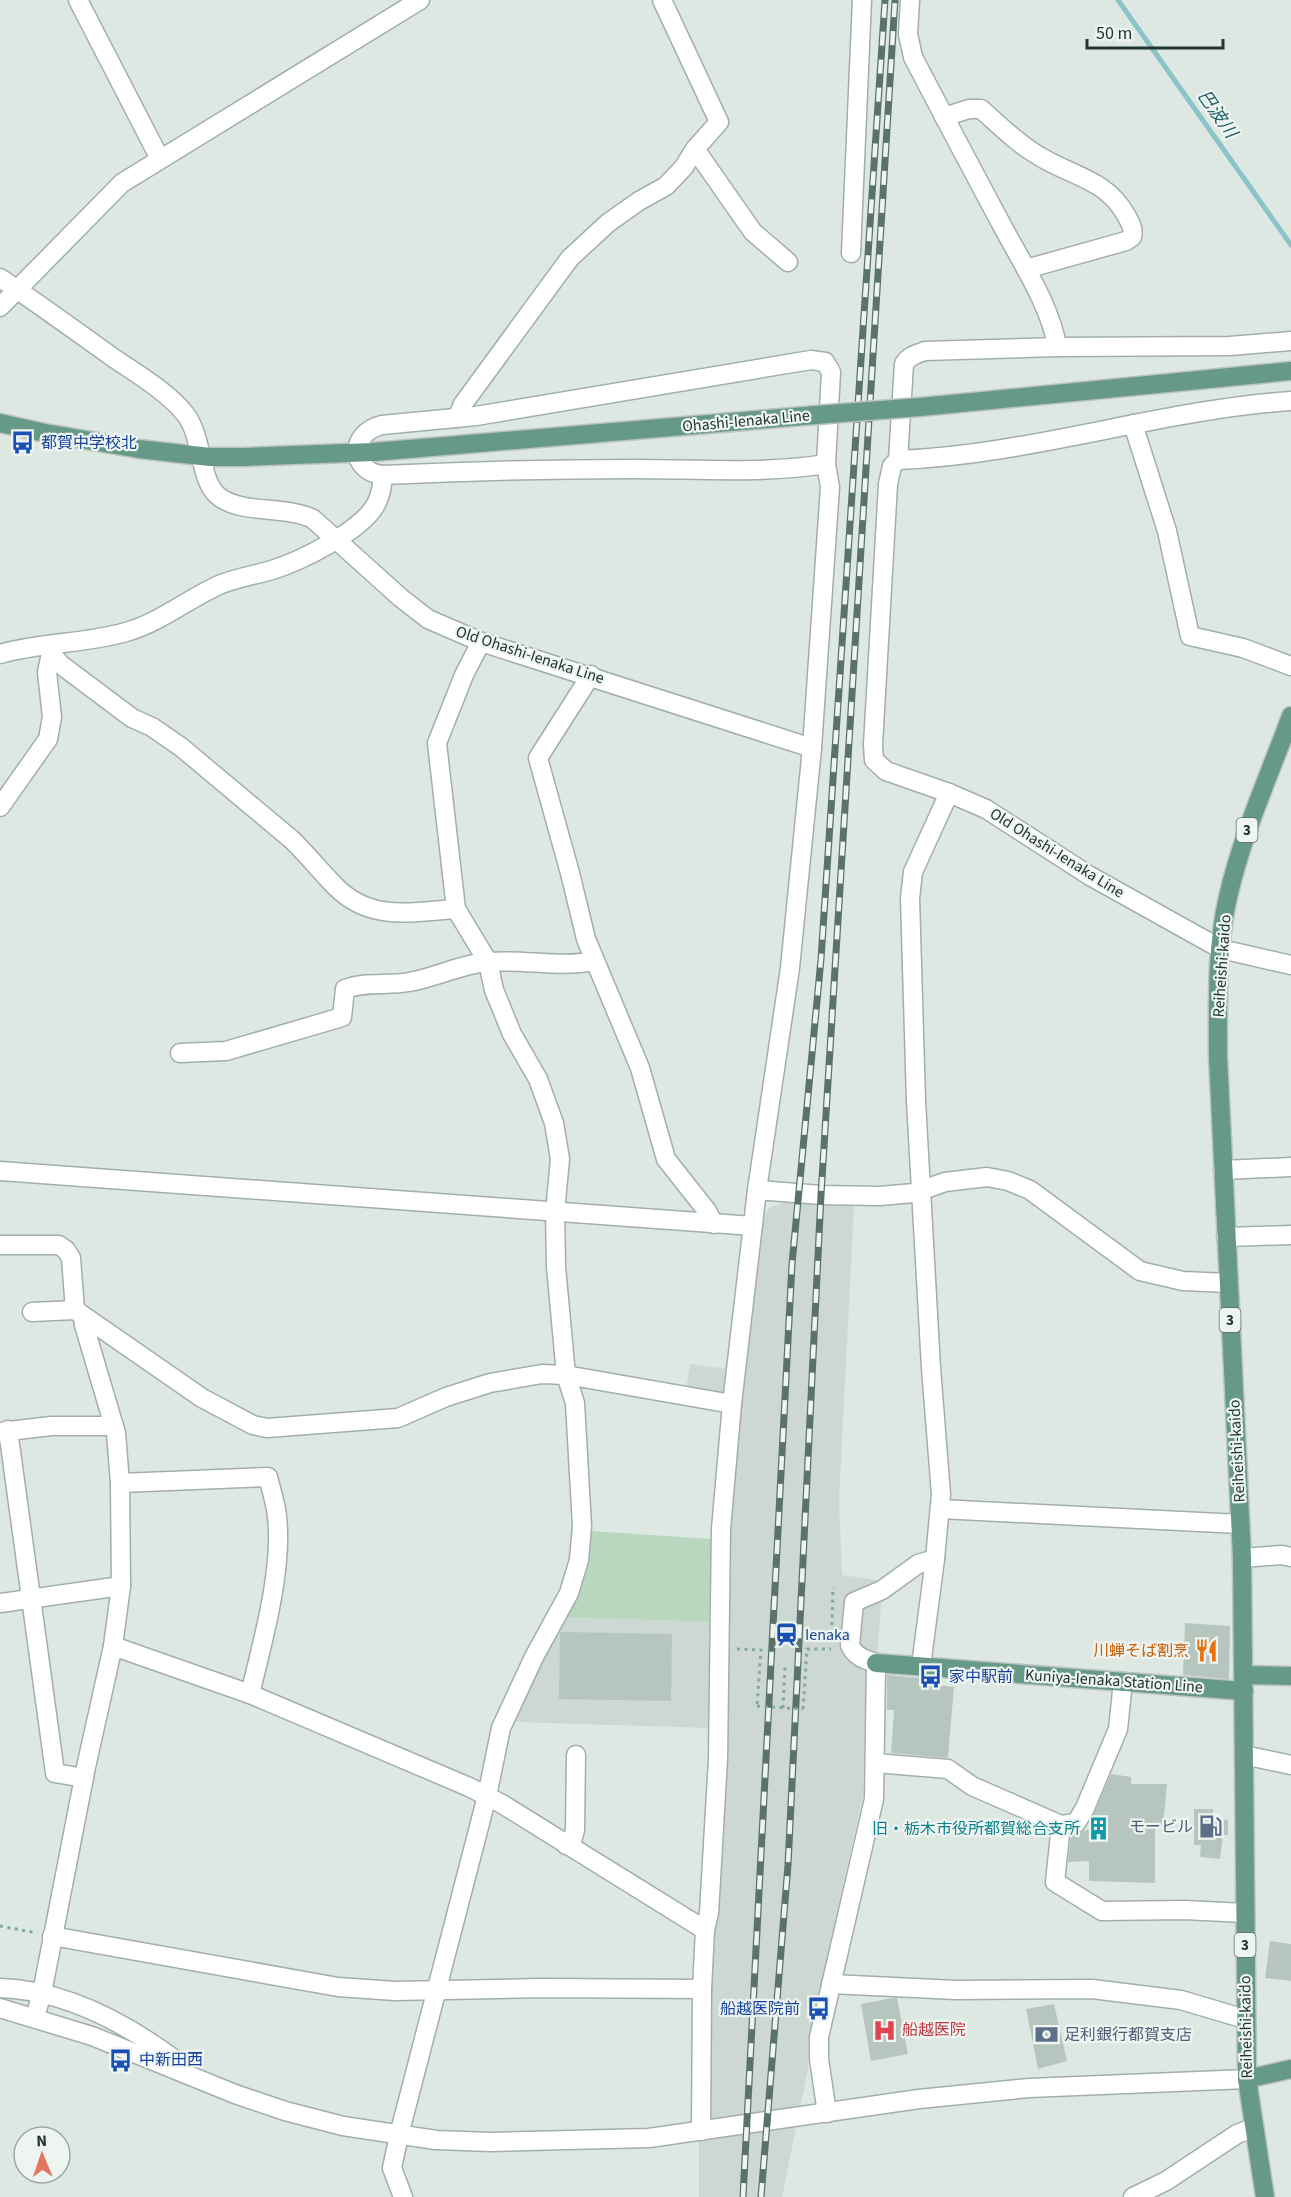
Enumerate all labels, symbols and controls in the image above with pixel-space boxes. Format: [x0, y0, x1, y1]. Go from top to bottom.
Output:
scale bar [1087, 12, 1224, 50]
text: 50 m [1096, 21, 1132, 46]
water label: 巴波川 [1191, 85, 1244, 145]
street label: Ohashi-Ienaka Line [681, 404, 811, 438]
bus stop icon: 都賀中学校北 [10, 430, 36, 456]
place label: 都賀中学校北 [41, 432, 137, 454]
street label: Old Ohashi-Ienaka Line [453, 621, 607, 689]
street label: Old Ohashi-Ienaka Line [985, 803, 1129, 903]
road number: 3 [1236, 818, 1258, 842]
street label: Reiheishi-kaido [1207, 914, 1237, 1018]
road number: 3 [1220, 1308, 1240, 1332]
street label: Reiheishi-kaido [1223, 1399, 1251, 1503]
station icon: Ienaka [774, 1622, 800, 1648]
place label: Ienaka [805, 1624, 850, 1646]
restaurant icon: 川蝉そば割烹 [1194, 1638, 1220, 1664]
place label: 川蝉そば割烹 [1093, 1640, 1189, 1662]
bus stop icon: 家中駅前 [918, 1664, 944, 1690]
street label: Kuniya-Ienaka Station Line [1024, 1664, 1204, 1698]
place label: 家中駅前 [949, 1666, 1013, 1688]
fuel station icon: モービル [1198, 1814, 1224, 1840]
building icon: 旧・栃木市役所都賀総合支所 [1085, 1816, 1111, 1842]
place label: モービル [1129, 1816, 1193, 1838]
place label: 旧・栃木市役所都賀総合支所 [872, 1818, 1080, 1840]
road number: 3 [1234, 1933, 1256, 1957]
street label: Reiheishi-kaido [1234, 1975, 1258, 2079]
bus stop icon: 船越医院前 [805, 1996, 831, 2022]
place label: 船越医院前 [720, 1998, 800, 2020]
hospital icon: 船越医院 [871, 2017, 897, 2043]
place label: 船越医院 [902, 2019, 966, 2041]
bank icon: 足利銀行都賀支店 [1033, 2022, 1059, 2048]
place label: 足利銀行都賀支店 [1064, 2024, 1192, 2046]
bus stop icon: 中新田西 [108, 2047, 134, 2073]
place label: 中新田西 [139, 2049, 203, 2071]
north arrow [12, 2125, 72, 2185]
text: N [36, 2130, 47, 2152]

